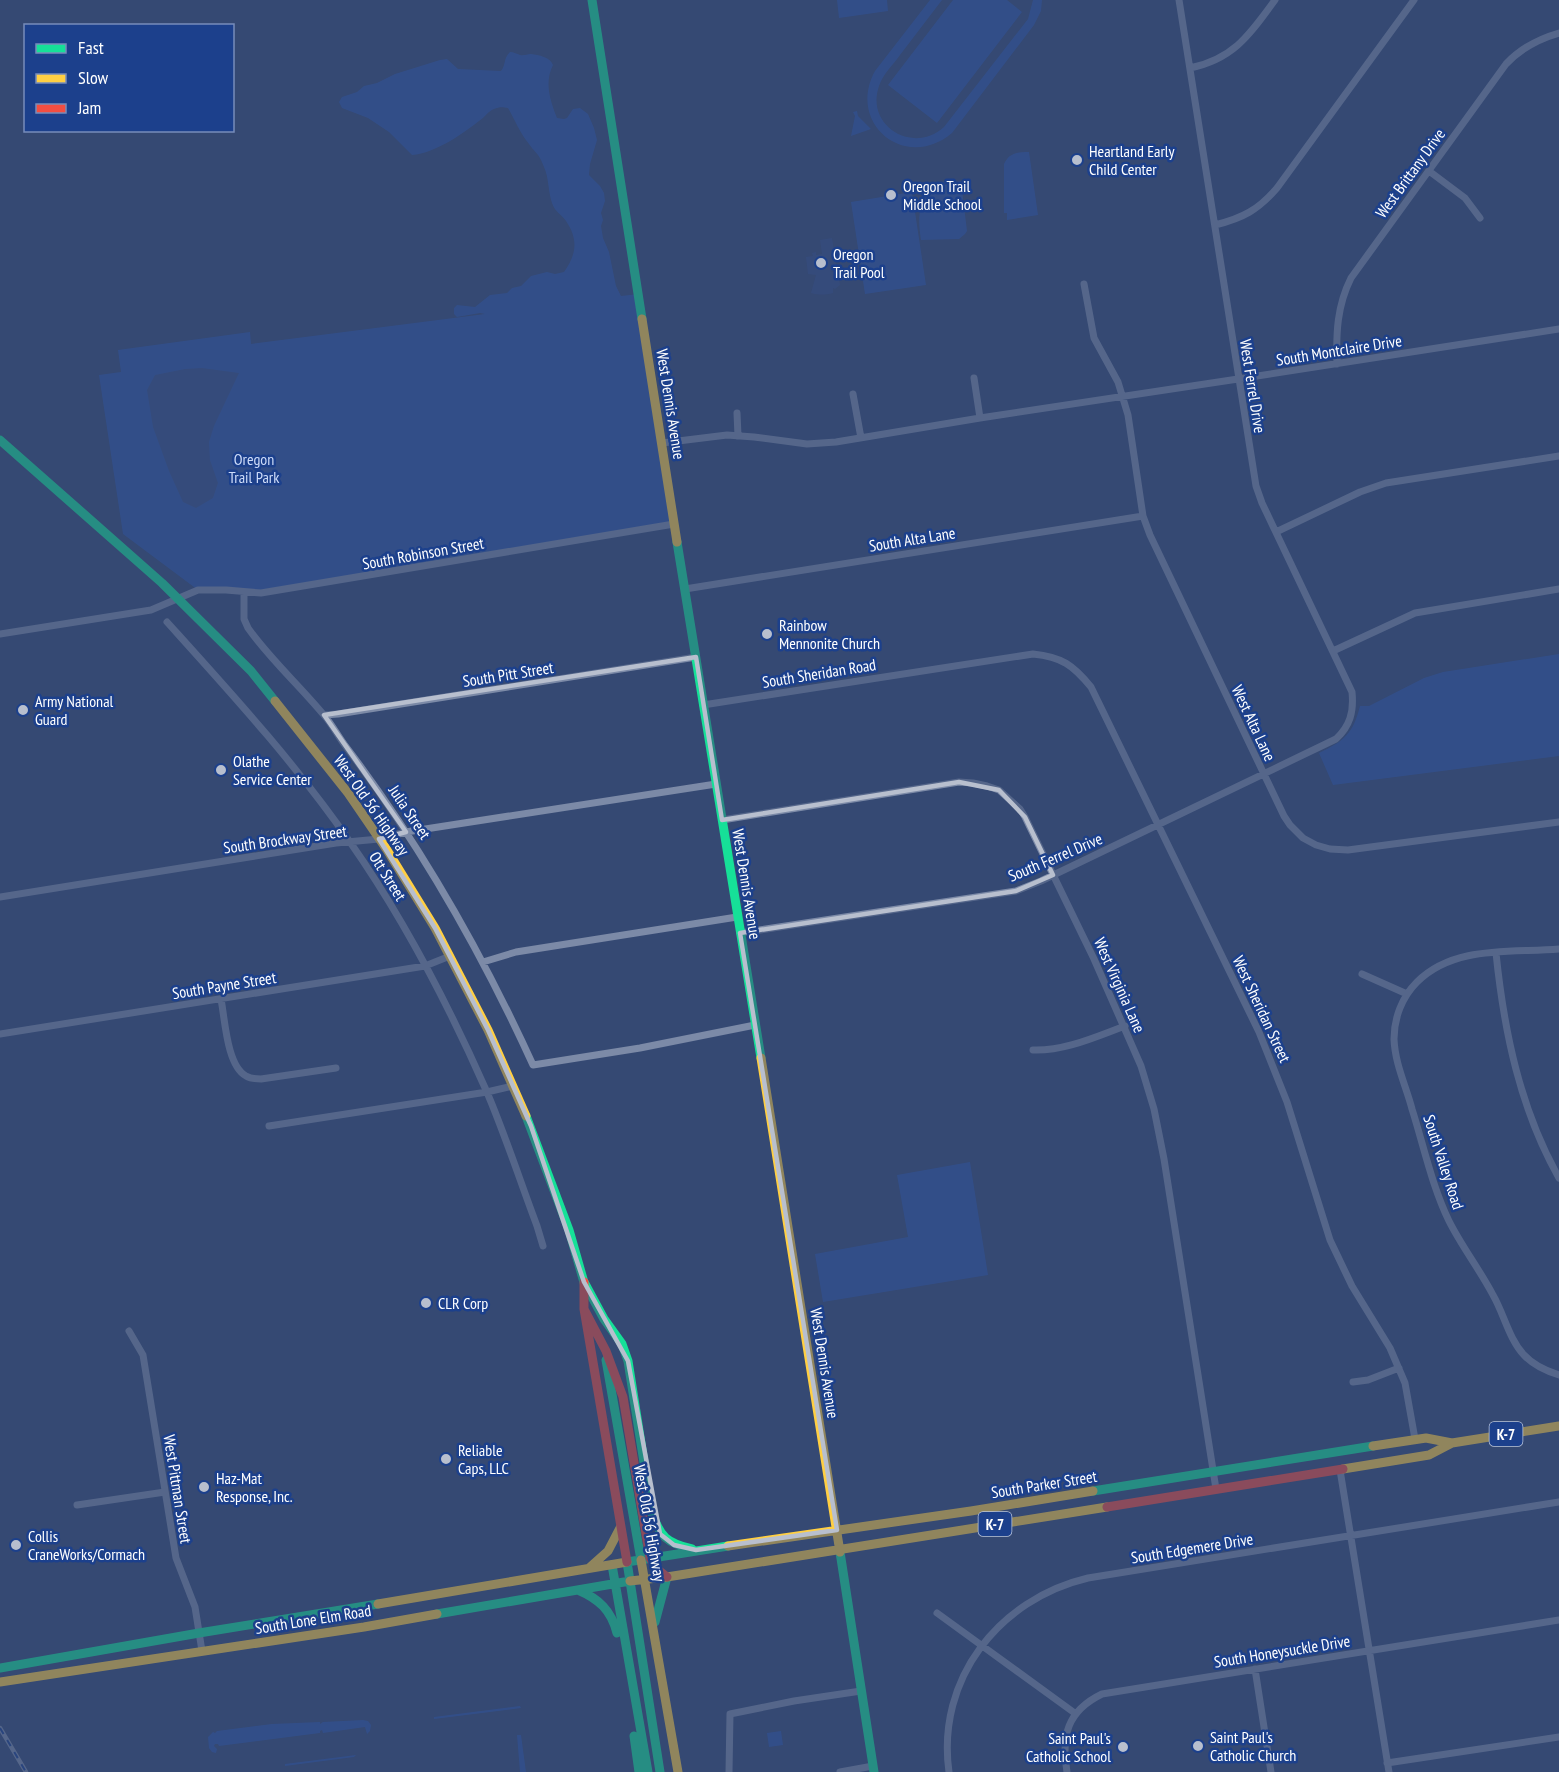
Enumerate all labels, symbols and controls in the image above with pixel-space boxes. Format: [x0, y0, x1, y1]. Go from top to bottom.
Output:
legend [24, 24, 234, 132]
text: Fast [78, 36, 104, 59]
text: Slow [78, 66, 109, 89]
text: Jam [77, 96, 101, 119]
street label: West Brittany Drive [1371, 124, 1449, 222]
place label: Heartland Early Child Center [1089, 141, 1175, 179]
marker: Heartland Early Child Center [1070, 153, 1084, 167]
place label: Oregon Trail Middle School [903, 176, 982, 214]
marker: Oregon Trail Middle School [884, 188, 898, 202]
place label: Oregon Trail Pool [833, 244, 885, 282]
marker: Oregon Trail Pool [814, 256, 828, 270]
street label: South Montclaire Drive [1275, 330, 1403, 370]
street label: West Ferrel Drive [1236, 338, 1270, 434]
street label: West Dennis Avenue [652, 347, 690, 461]
park label: Oregon Trail Park [229, 449, 280, 487]
street label: South Alta Lane [867, 522, 957, 556]
street label: South Robinson Street [361, 532, 486, 574]
place label: Rainbow Mennonite Church [779, 615, 880, 653]
marker: Rainbow Mennonite Church [760, 627, 774, 641]
street label: South Sheridan Road [761, 654, 877, 692]
street label: South Pitt Street [461, 657, 555, 691]
street label: West Alta Lane [1228, 682, 1280, 764]
place label: Army National Guard [35, 691, 114, 729]
marker: Army National Guard [16, 703, 30, 717]
place label: Olathe Service Center [233, 751, 312, 789]
street label: West Old 56 Highway [330, 751, 414, 859]
marker: Olathe Service Center [214, 763, 228, 777]
street label: Julia Street [384, 780, 436, 843]
street label: South Brockway Street [222, 820, 348, 858]
street label: West Dennis Avenue [728, 827, 766, 941]
street label: South Ferrel Drive [1005, 828, 1105, 886]
street label: Ott Street [365, 848, 411, 905]
street label: West Virginia Lane [1090, 934, 1150, 1036]
street label: West Sheridan Street [1229, 953, 1296, 1066]
street label: South Payne Street [171, 967, 278, 1003]
street label: South Valley Road [1419, 1112, 1469, 1212]
place label: CLR Corp [438, 1293, 488, 1313]
marker: CLR Corp [419, 1296, 433, 1310]
street label: West Dennis Avenue [806, 1306, 844, 1420]
road number: K-7 [1490, 1422, 1522, 1446]
street label: West Pittman Street [160, 1433, 197, 1545]
place label: Reliable Caps, LLC [458, 1440, 509, 1478]
marker: Reliable Caps, LLC [439, 1452, 453, 1466]
street label: West Old 56 Highway [630, 1463, 670, 1583]
street label: South Parker Street [990, 1466, 1099, 1502]
place label: Haz-Mat Response, Inc. [216, 1468, 293, 1506]
marker: Haz-Mat Response, Inc. [197, 1480, 211, 1494]
road number: K-7 [978, 1512, 1012, 1536]
place label: Collis CraneWorks/Cormach [28, 1526, 145, 1564]
street label: South Edgemere Drive [1130, 1528, 1254, 1568]
marker: Collis CraneWorks/Cormach [9, 1538, 23, 1552]
street label: South Lone Elm Road [254, 1600, 372, 1638]
street label: South Honeysuckle Drive [1213, 1630, 1351, 1672]
place label: Saint Paul's Catholic Church [1210, 1727, 1296, 1765]
place label: Saint Paul's Catholic School [1026, 1728, 1111, 1766]
marker: Saint Paul's Catholic Church [1191, 1739, 1205, 1753]
marker: Saint Paul's Catholic School [1116, 1740, 1130, 1754]

